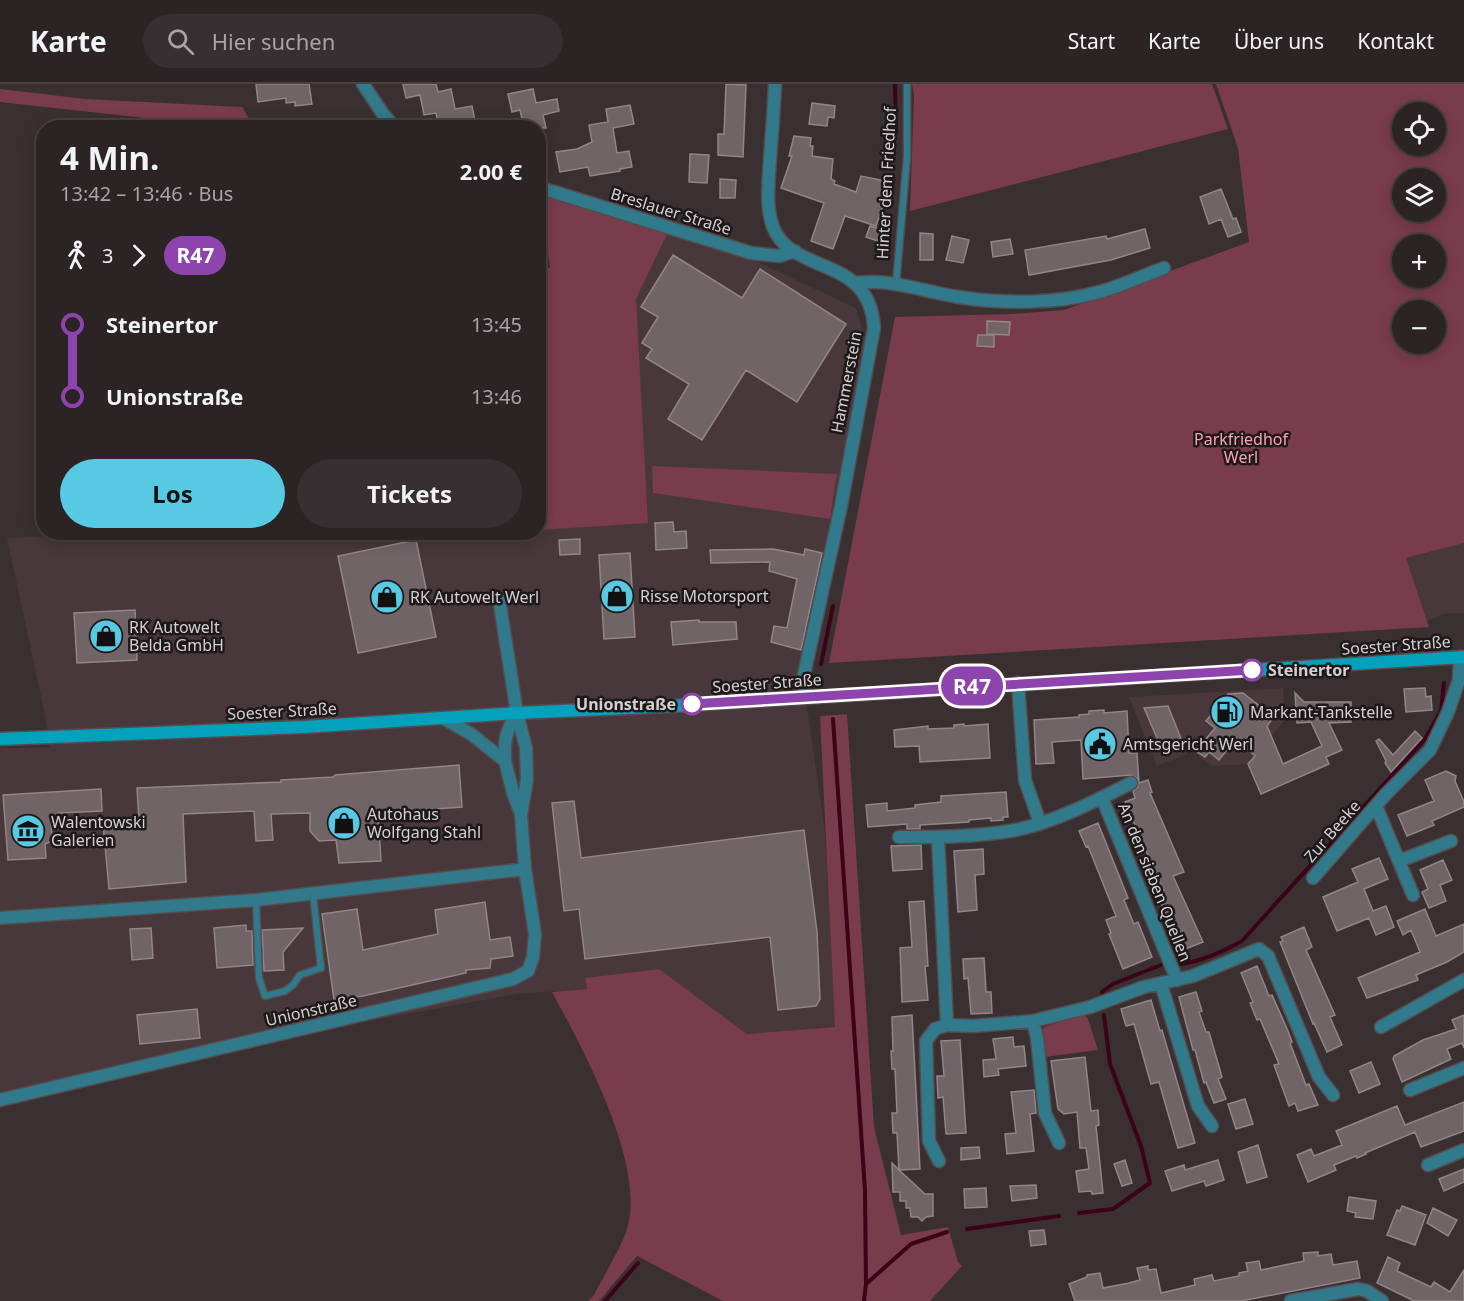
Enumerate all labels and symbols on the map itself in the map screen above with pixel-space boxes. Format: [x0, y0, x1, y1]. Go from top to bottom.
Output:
street label: Hinter dem Friedhof [871, 105, 901, 260]
street label: Breslauer Straße [608, 182, 734, 240]
street label: Hammerstein [825, 329, 867, 435]
park label: Parkfriedhof Werl [1194, 428, 1289, 468]
shop icon: Risse Motorsport [599, 578, 635, 614]
shop icon: RK Autowelt Werl [369, 579, 405, 615]
place label: Risse Motorsport [640, 585, 769, 607]
place label: RK Autowelt Werl [410, 586, 539, 608]
place label: RK Autowelt Belda GmbH [129, 616, 224, 656]
shop icon: RK Autowelt Belda GmbH [88, 618, 124, 654]
street label: Soester Straße [1341, 630, 1451, 660]
marker: Steinertor [1241, 659, 1263, 681]
place label: Steinertor [1268, 659, 1349, 681]
line badge: R47 [938, 666, 1006, 706]
street label: Soester Straße [712, 668, 822, 698]
place label: Unionstraße [576, 693, 676, 715]
marker: Unionstraße [681, 693, 703, 715]
fuel station icon: Markant-Tankstelle [1209, 694, 1245, 730]
street label: Soester Straße [227, 697, 337, 725]
place label: Markant-Tankstelle [1250, 701, 1393, 723]
public building icon: Amtsgericht Werl [1082, 726, 1118, 762]
place label: Amtsgericht Werl [1123, 733, 1253, 755]
street label: Zur Beeke [1299, 795, 1365, 867]
street label: An den sieben Quellen [1113, 799, 1197, 965]
place label: Autohaus Wolfgang Stahl [367, 803, 481, 843]
shop icon: Autohaus Wolfgang Stahl [326, 805, 362, 841]
place label: Walentowski Galerien [51, 811, 146, 851]
museum icon: Walentowski Galerien [10, 813, 46, 849]
street label: Unionstraße [263, 989, 359, 1031]

